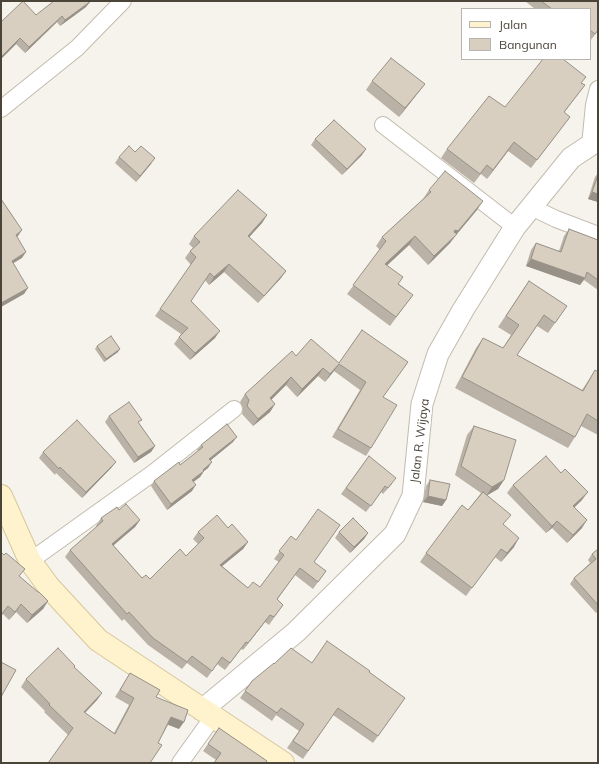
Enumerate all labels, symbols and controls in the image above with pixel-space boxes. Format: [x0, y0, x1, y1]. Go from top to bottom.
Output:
legend [461, 8, 591, 60]
text: Jalan [499, 17, 527, 32]
text: Bangunan [499, 37, 557, 52]
street label: Jalan R. Wijaya [408, 398, 432, 484]

